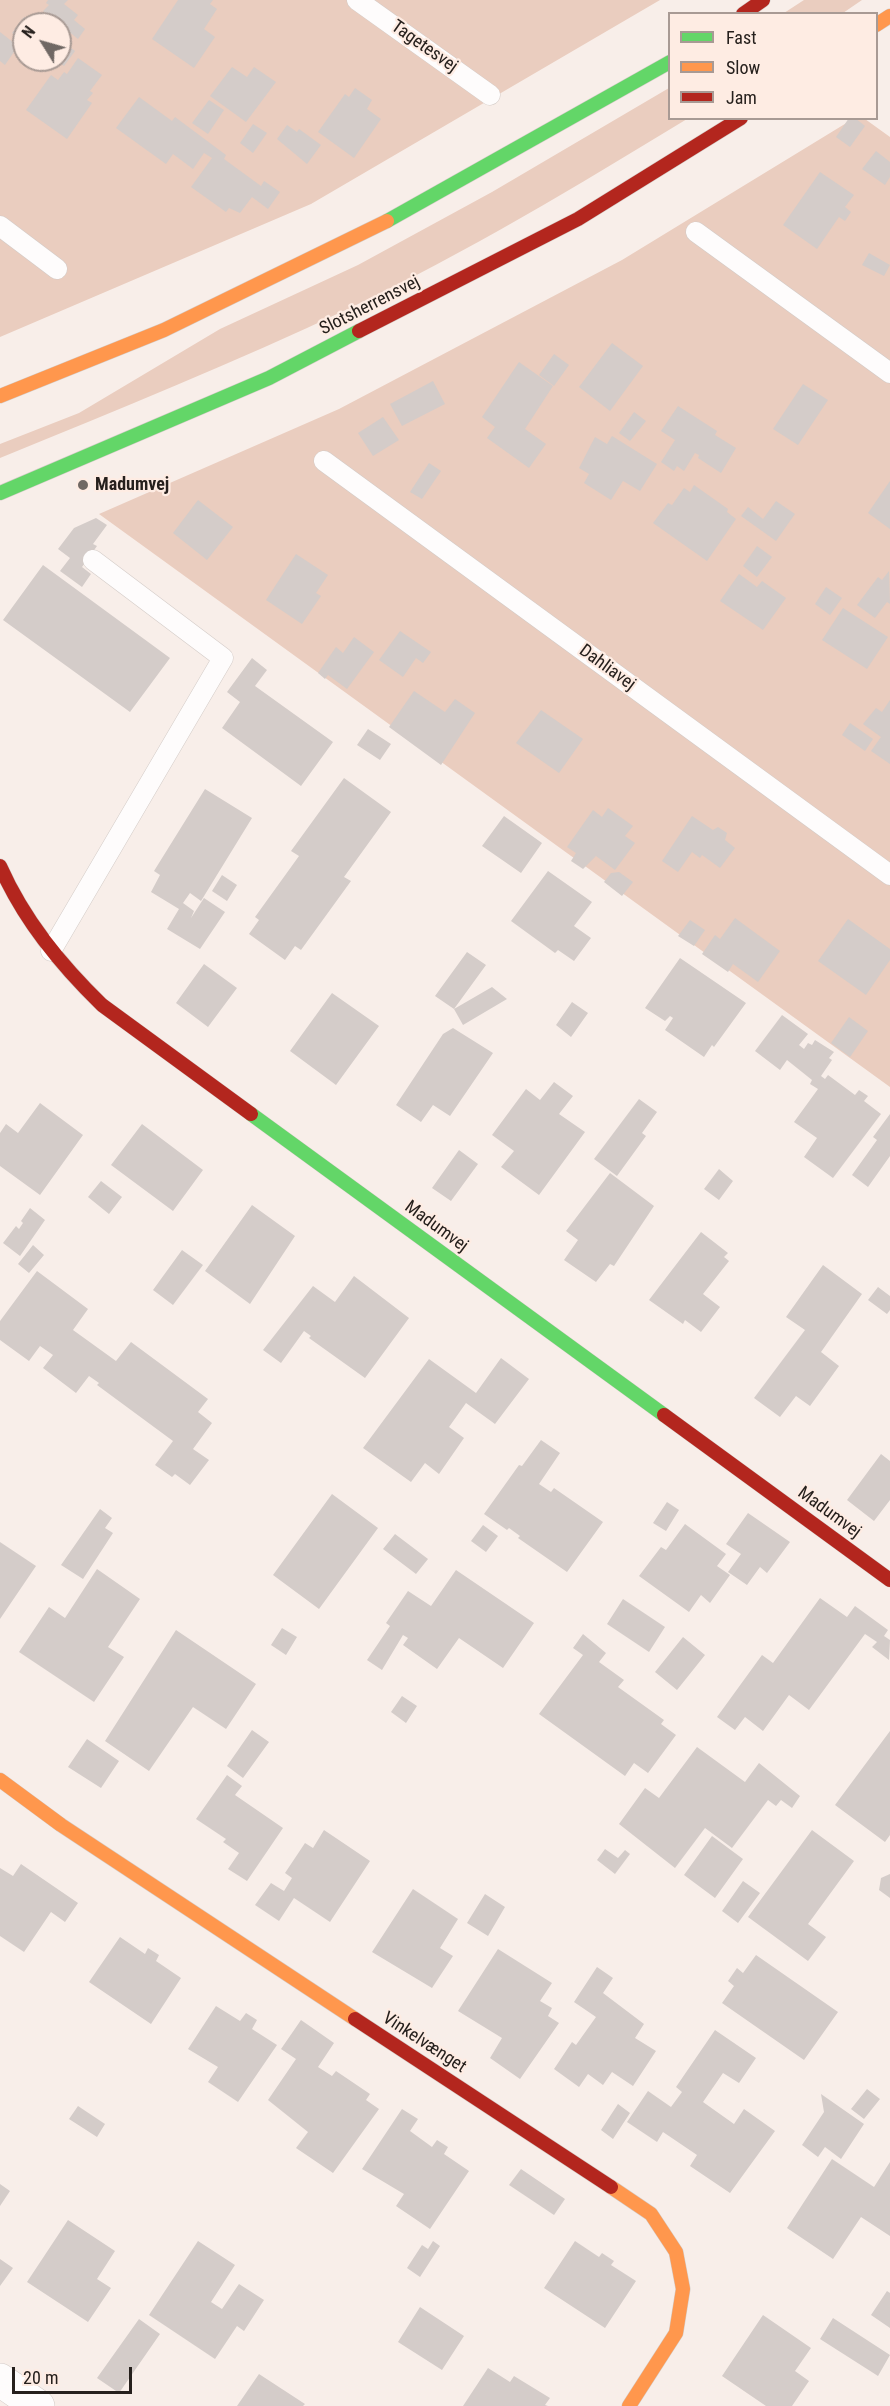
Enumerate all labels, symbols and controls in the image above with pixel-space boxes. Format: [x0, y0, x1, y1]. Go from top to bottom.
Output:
north arrow [12, 12, 72, 72]
legend [668, 12, 878, 120]
street label: Tagetesvej [387, 16, 461, 78]
text: N [18, 22, 39, 42]
text: Fast [726, 27, 757, 48]
text: Slow [726, 57, 760, 78]
text: Jam [726, 87, 757, 108]
street label: Slotsherrensvej [316, 272, 424, 340]
place label: Madumvej [95, 474, 169, 496]
marker: Madumvej [76, 478, 90, 492]
street label: Dahliavej [575, 640, 639, 696]
street label: Madumvej [400, 1197, 472, 1257]
street label: Madumvej [793, 1483, 865, 1543]
street label: Vinkelvænget [378, 2008, 470, 2078]
scale bar [15, 2355, 135, 2393]
text: 20 m [23, 2367, 58, 2388]

